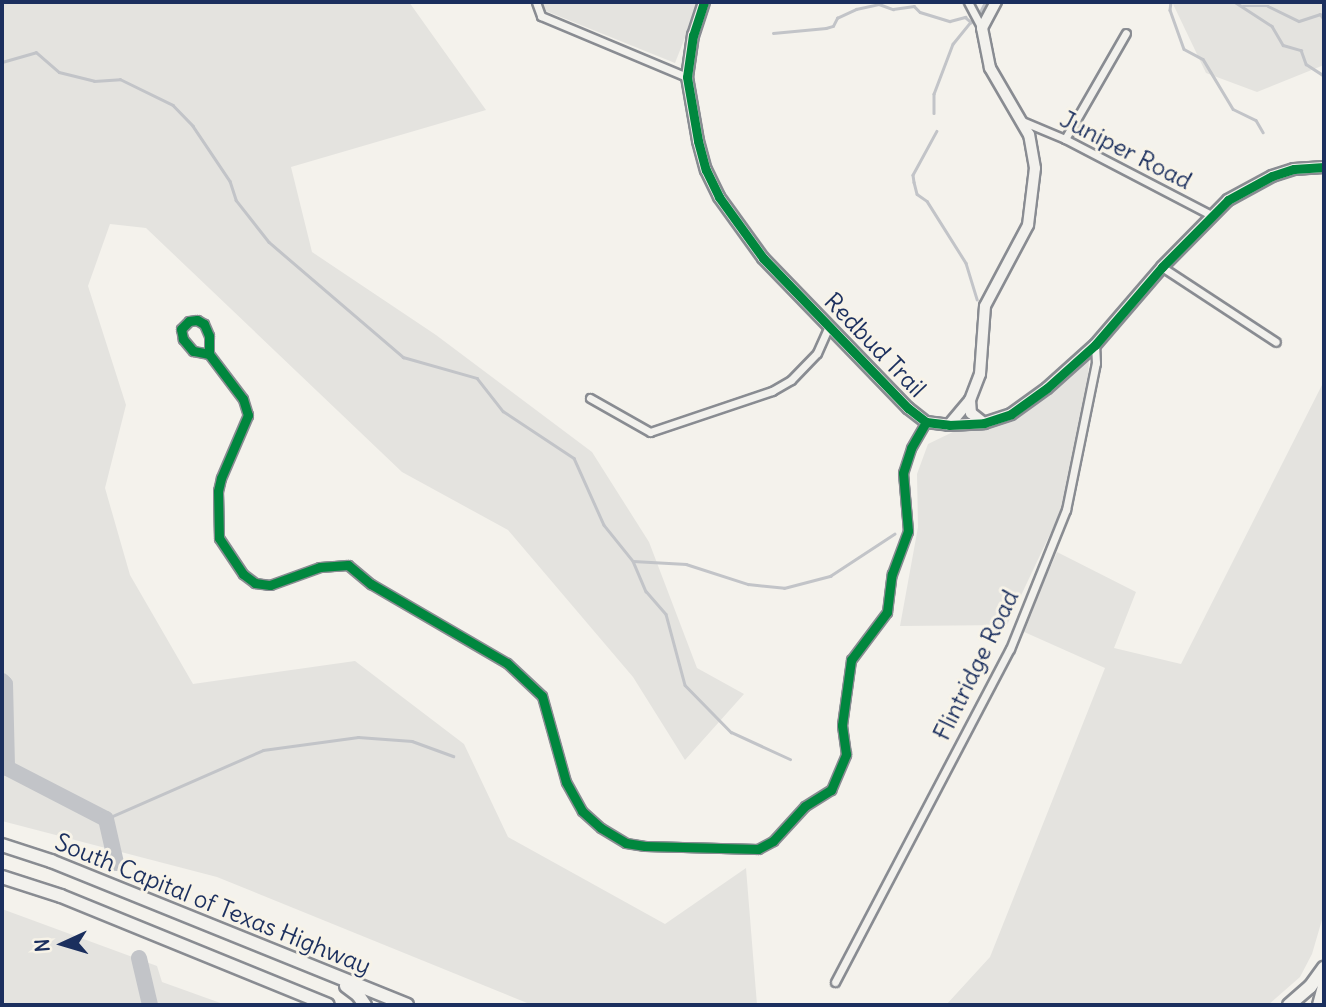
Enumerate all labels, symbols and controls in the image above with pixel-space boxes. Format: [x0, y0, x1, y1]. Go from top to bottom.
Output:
street label: Juniper Road [1055, 105, 1197, 195]
street label: Redbud Trail [818, 287, 932, 403]
street label: Flintridge Road [927, 585, 1025, 745]
street label: South Capital of Texas Highway [51, 827, 375, 981]
north arrow [28, 909, 98, 979]
text: N [30, 938, 54, 953]

